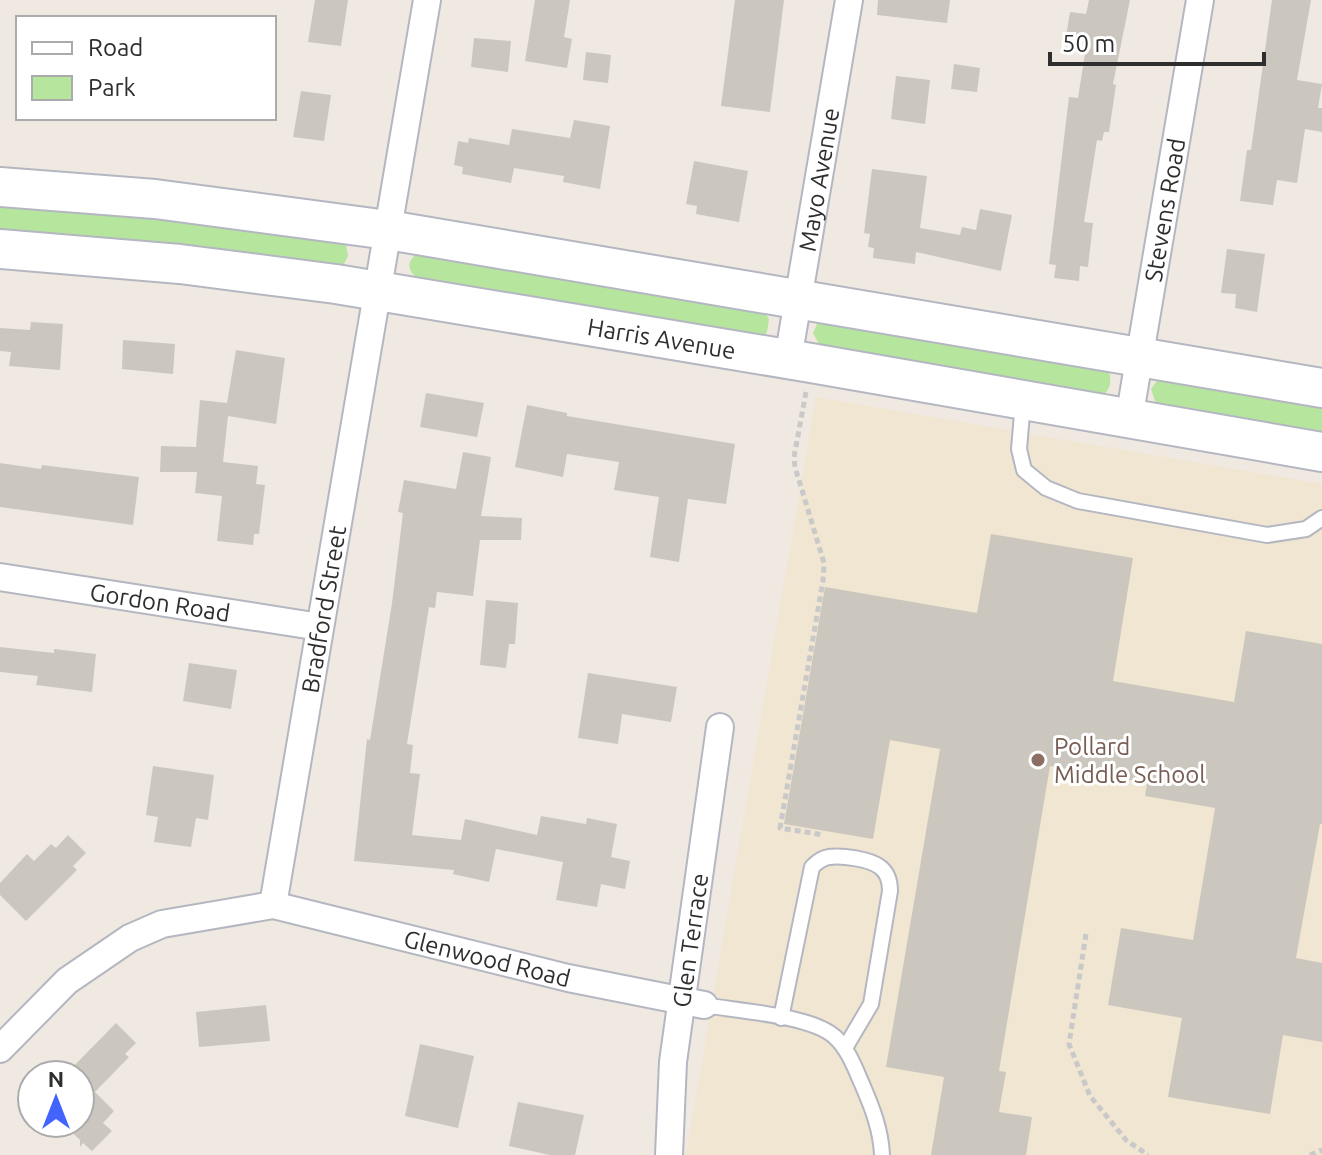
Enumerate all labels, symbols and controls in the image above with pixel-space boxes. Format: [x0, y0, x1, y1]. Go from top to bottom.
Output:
legend [16, 16, 276, 120]
scale bar [1050, 16, 1264, 66]
text: 50 m [1062, 30, 1115, 57]
text: Road [88, 34, 143, 61]
text: Park [88, 74, 136, 101]
street label: Mayo Avenue [793, 106, 844, 253]
street label: Stevens Road [1139, 136, 1190, 284]
street label: Harris Avenue [585, 313, 738, 364]
street label: Bradford Street [296, 523, 351, 695]
street label: Gordon Road [88, 578, 232, 626]
place label: Pollard Middle School [1054, 733, 1206, 788]
marker: Pollard Middle School [1029, 751, 1047, 769]
street label: Glen Terrace [667, 872, 713, 1009]
street label: Glenwood Road [401, 924, 573, 992]
north arrow [16, 1059, 96, 1139]
text: N [48, 1066, 64, 1091]

